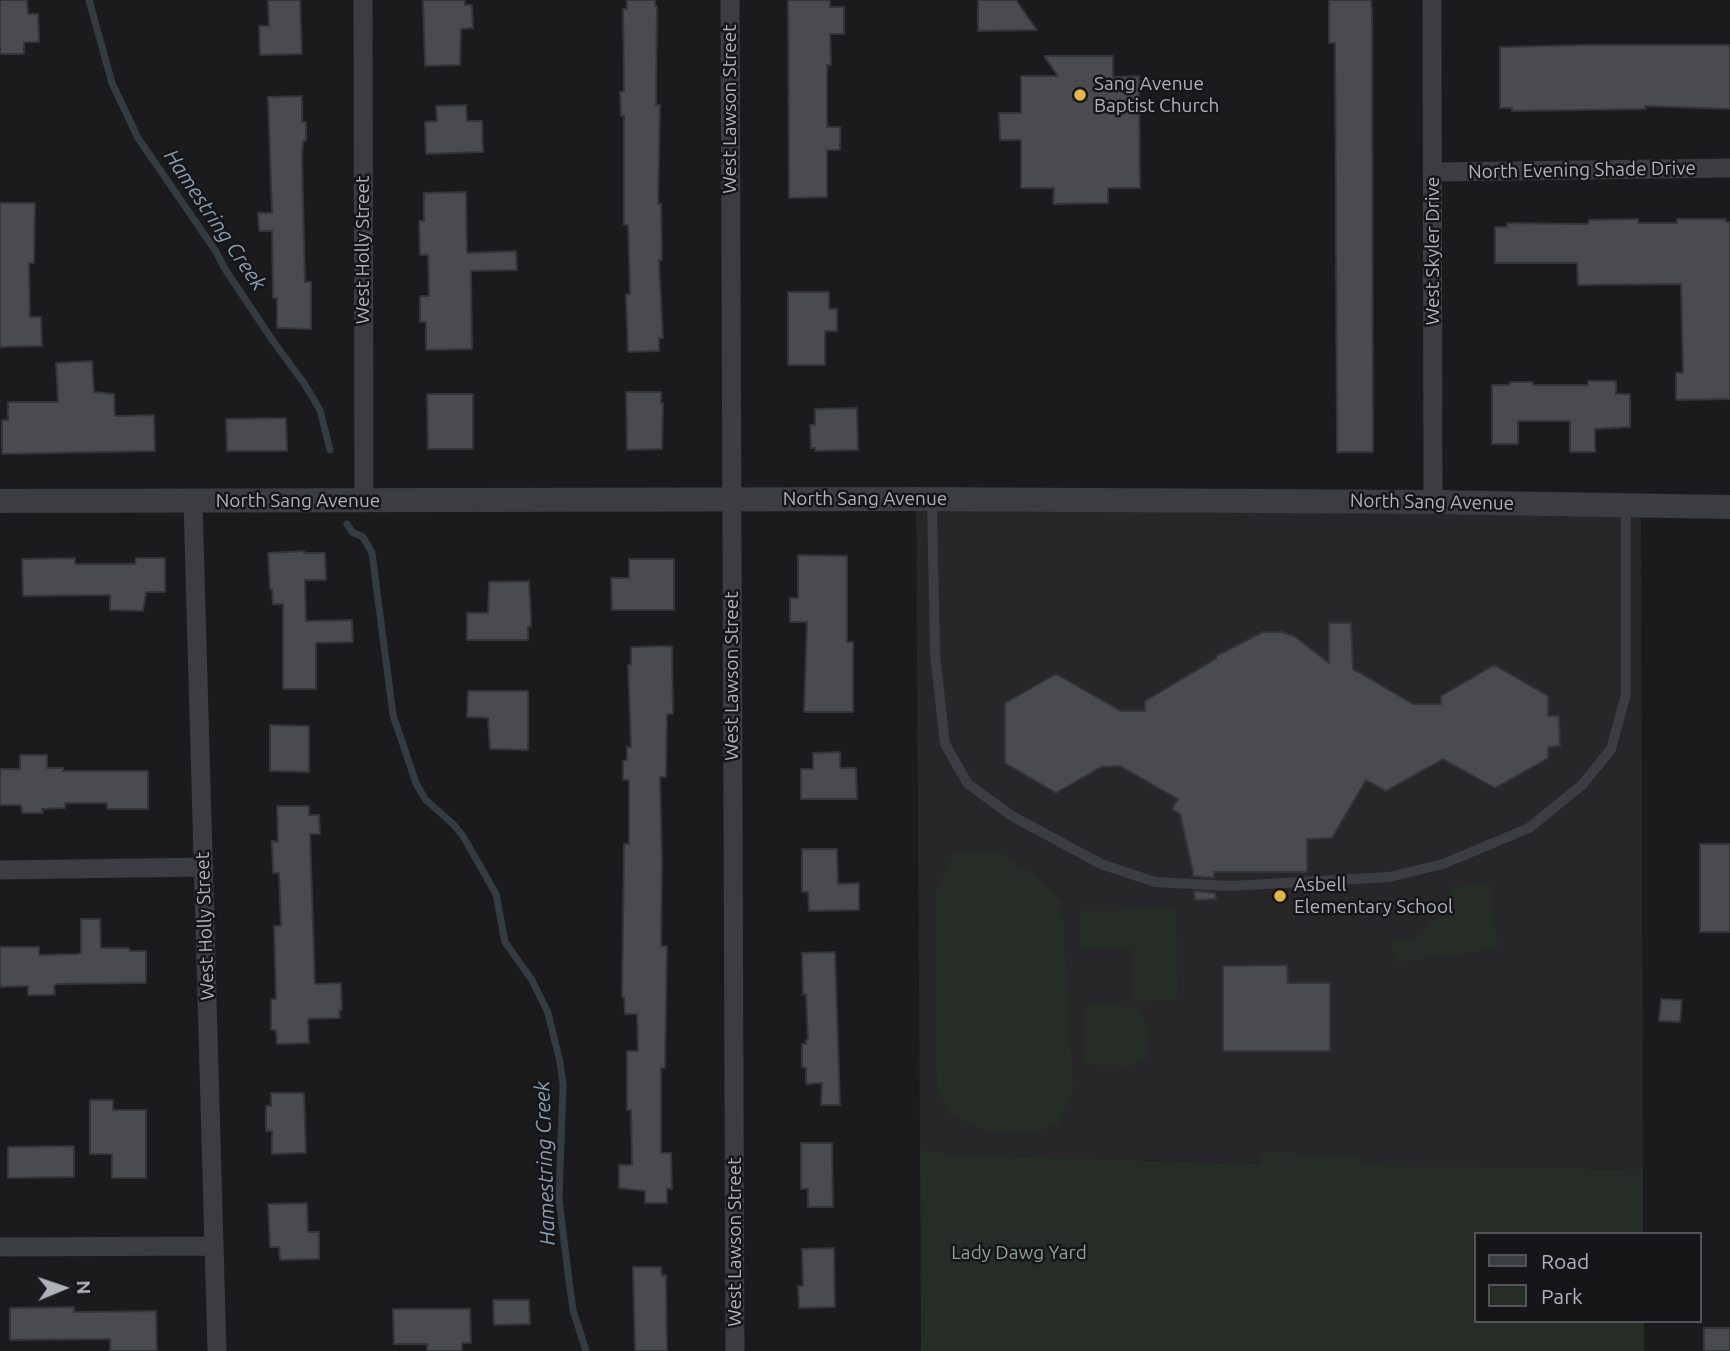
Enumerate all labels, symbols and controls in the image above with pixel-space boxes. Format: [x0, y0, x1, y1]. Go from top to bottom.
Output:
street label: West Lawson Street [719, 24, 741, 194]
place label: Sang Avenue Baptist Church [1094, 73, 1219, 117]
marker: Sang Avenue Baptist Church [1072, 87, 1088, 103]
water label: Hamestring Creek [158, 145, 272, 295]
street label: North Evening Shade Drive [1468, 157, 1696, 183]
street label: West Holly Street [352, 176, 374, 324]
street label: West Skyler Drive [1422, 177, 1444, 325]
street label: North Sang Avenue [783, 488, 947, 510]
street label: North Sang Avenue [1350, 489, 1514, 515]
street label: North Sang Avenue [216, 490, 380, 512]
street label: West Lawson Street [721, 591, 743, 761]
street label: West Holly Street [191, 851, 219, 1001]
place label: Asbell Elementary School [1294, 874, 1453, 918]
marker: Asbell Elementary School [1272, 888, 1288, 904]
water label: Hamestring Creek [530, 1080, 560, 1246]
street label: West Lawson Street [724, 1157, 746, 1327]
legend [1474, 1232, 1702, 1323]
park label: Lady Dawg Yard [951, 1242, 1087, 1264]
text: Road [1541, 1249, 1589, 1273]
north arrow [28, 1253, 98, 1323]
text: N [73, 1280, 95, 1295]
text: Park [1541, 1284, 1583, 1308]

